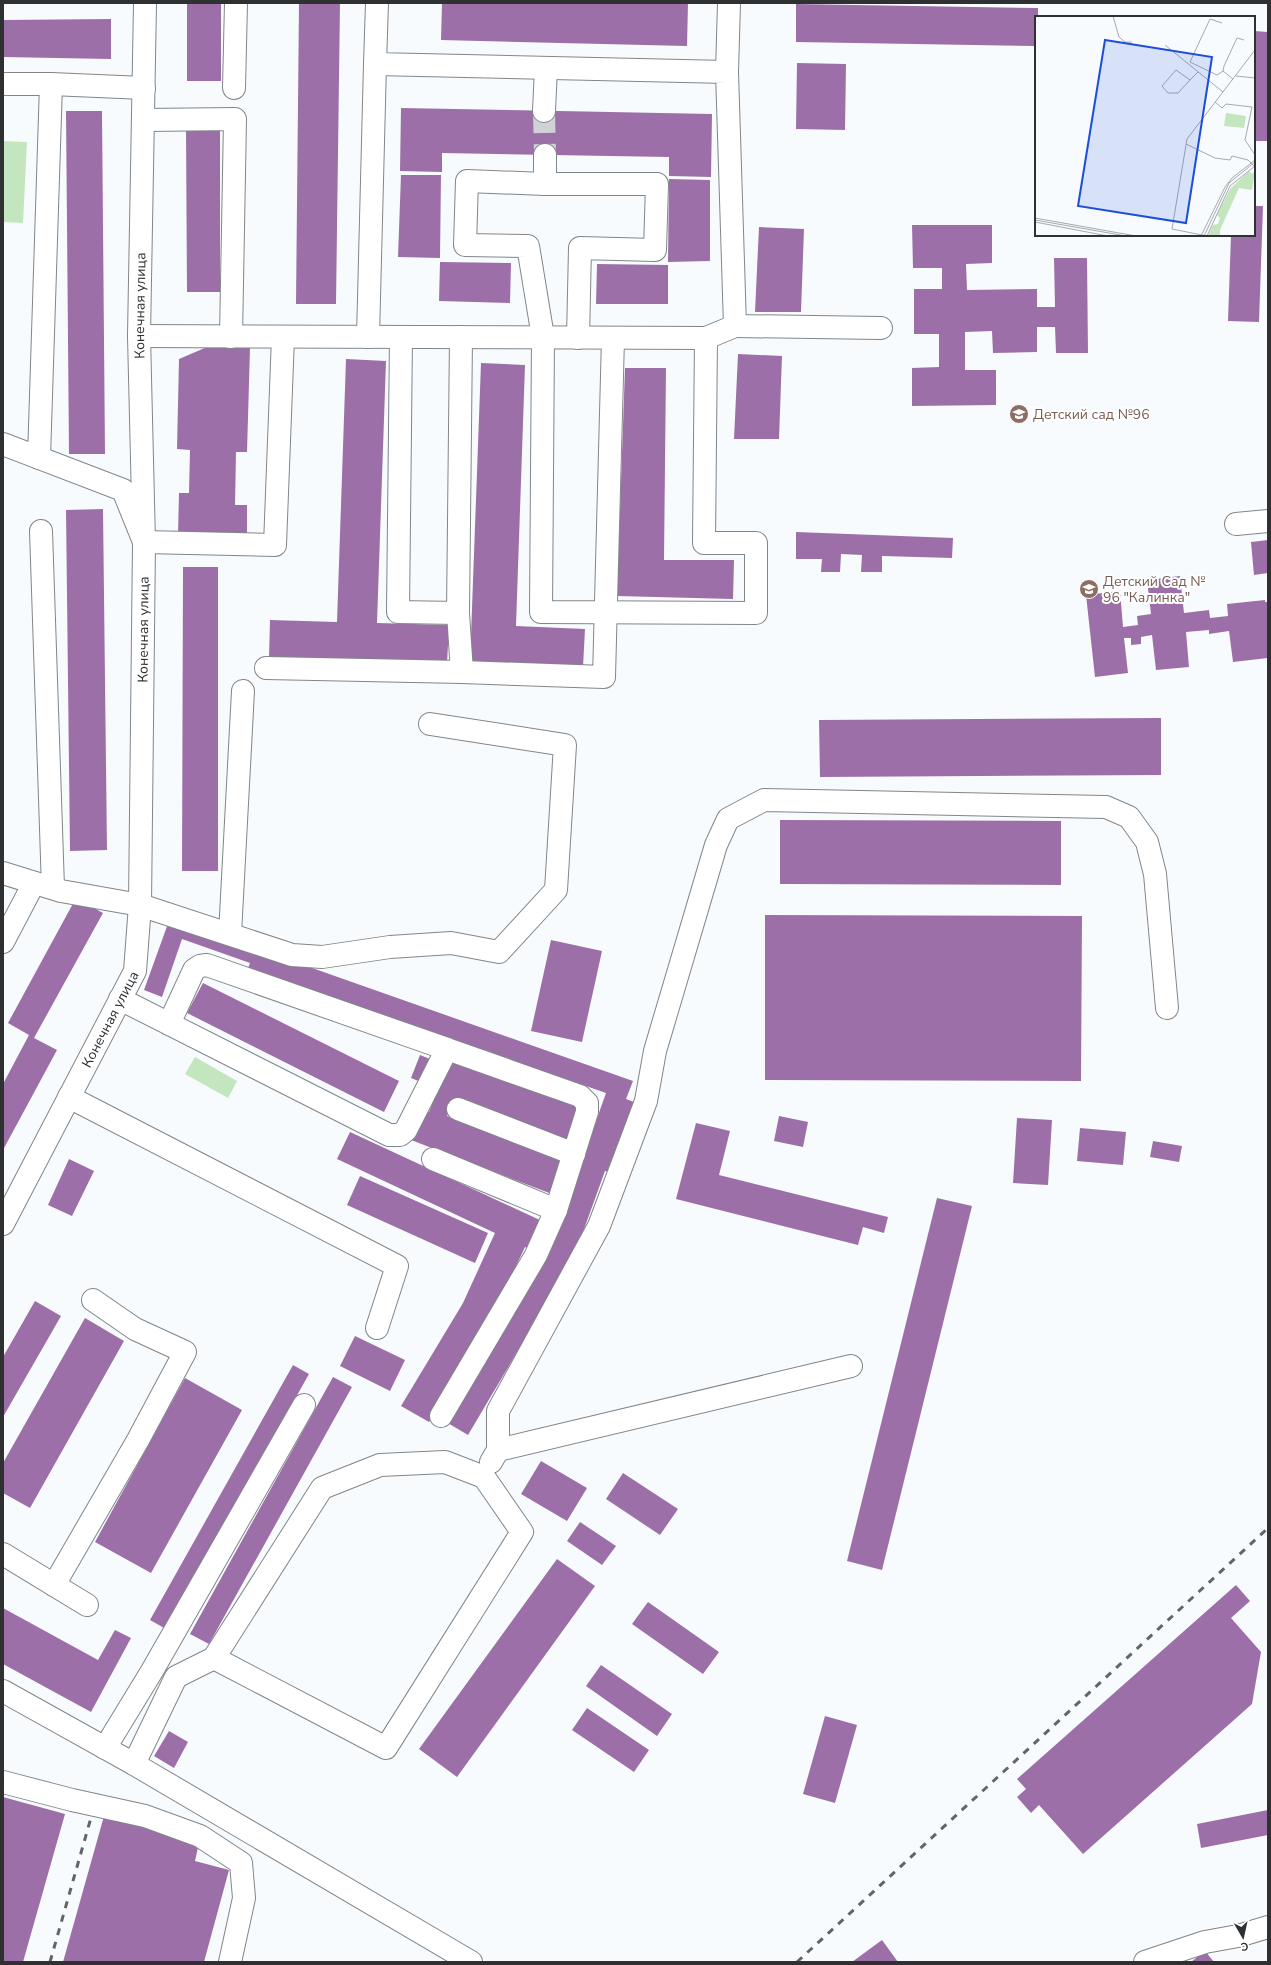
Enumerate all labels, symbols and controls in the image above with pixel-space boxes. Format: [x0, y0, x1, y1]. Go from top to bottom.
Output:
inset map [1035, 16, 1255, 236]
street label: Конечная улица [130, 252, 151, 359]
school or university icon: Детский сад №96 [1008, 403, 1030, 425]
place label: Детский сад №96 [1033, 405, 1150, 424]
place label: Детский Сад № 96 "Калинка" [1103, 572, 1205, 607]
street label: Конечная улица [133, 576, 154, 683]
school or university icon: Детский Сад № 96 "Калинка" [1078, 578, 1100, 600]
street label: Конечная улица [77, 968, 143, 1071]
north arrow [1223, 1917, 1263, 1957]
text: С [1239, 1938, 1249, 1954]

